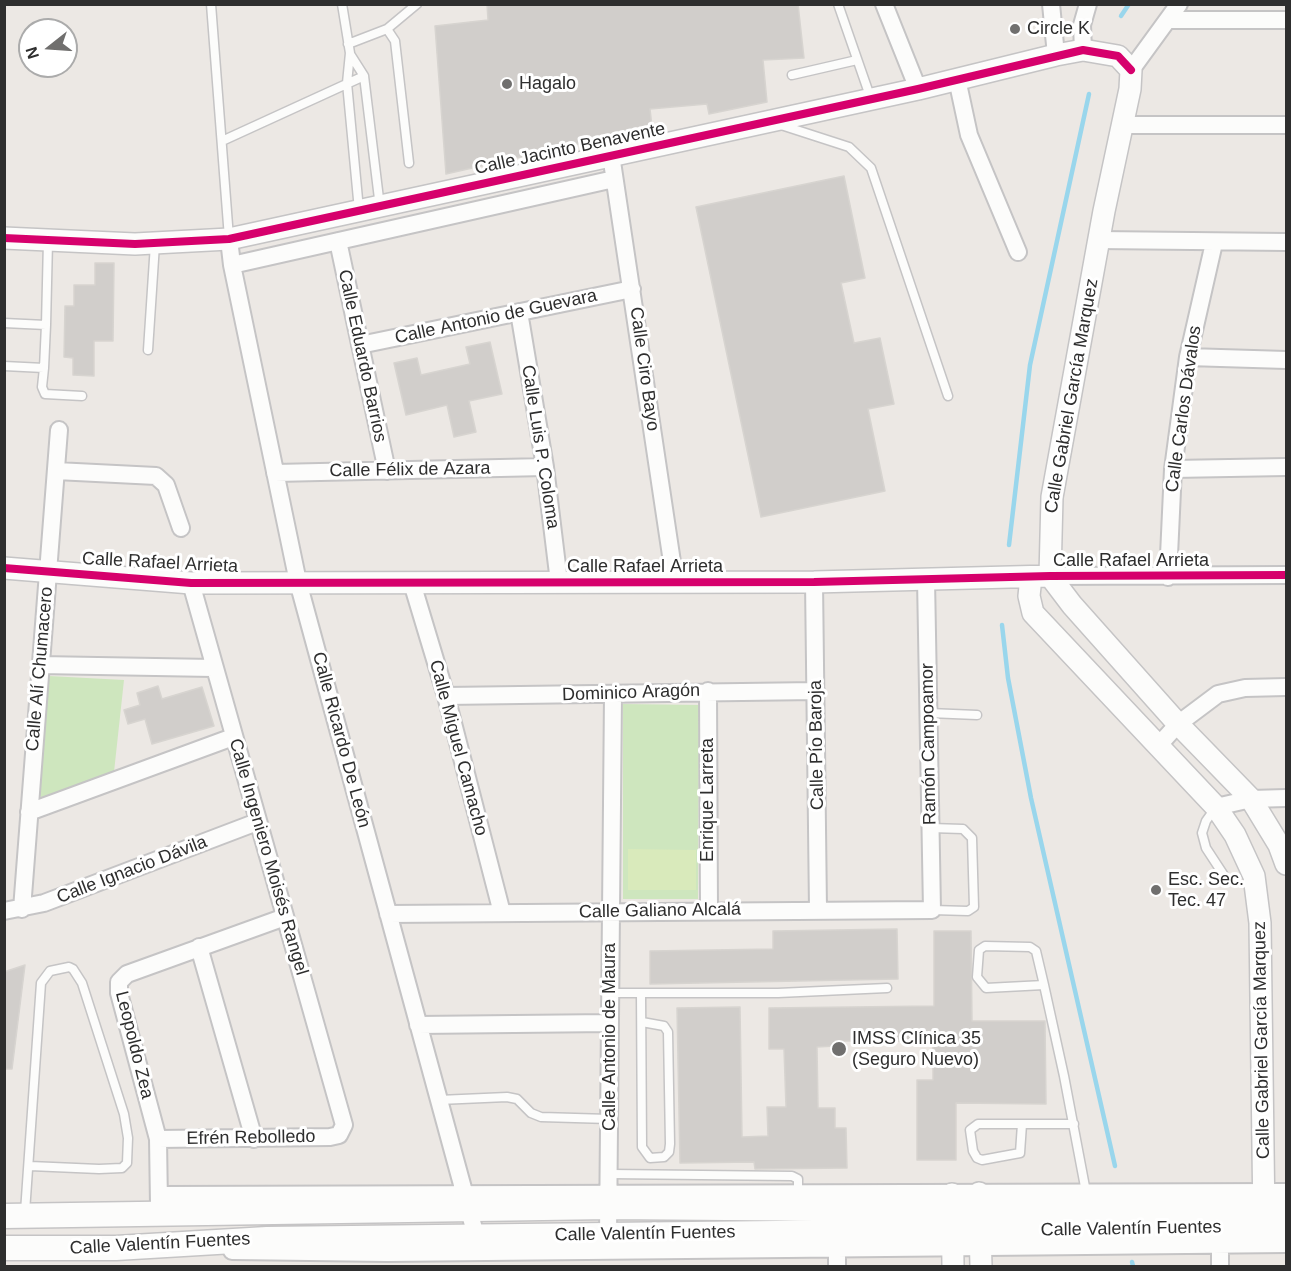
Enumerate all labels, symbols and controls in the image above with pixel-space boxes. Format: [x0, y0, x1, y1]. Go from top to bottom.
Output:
north arrow [18, 18, 78, 78]
place label: Circle K [1027, 18, 1090, 40]
marker: Circle K [1008, 22, 1022, 36]
text: N [22, 45, 42, 61]
place label: Hagalo [519, 73, 576, 95]
marker: Hagalo [500, 77, 514, 91]
street label: Calle Jacinto Benavente [473, 118, 667, 180]
street label: Calle Eduardo Barrios [333, 268, 391, 444]
street label: Calle Gabriel García Marquez [1041, 277, 1103, 515]
street label: Calle Antonio de Guevara [393, 285, 599, 349]
street label: Calle Ciro Bayo [625, 306, 663, 432]
street label: Calle Carlos Dávalos [1162, 324, 1206, 494]
street label: Calle Luis P. Coloma [516, 363, 564, 531]
street label: Calle Félix de Azara [329, 458, 491, 482]
street label: Calle Rafael Arrieta [82, 548, 238, 578]
street label: Calle Rafael Arrieta [1053, 550, 1209, 572]
street label: Calle Rafael Arrieta [567, 556, 723, 578]
street label: Calle Alí Chumacero [22, 586, 58, 752]
street label: Calle Ricardo De León [307, 650, 375, 830]
street label: Calle Miguel Camacho [424, 658, 492, 838]
street label: Ramón Campoamor [917, 663, 941, 825]
street label: Dominico Aragón [562, 680, 700, 706]
street label: Calle Pío Baroja [805, 680, 829, 810]
street label: Calle Ingeniero Moisés Rangel [224, 736, 312, 978]
street label: Enrique Larreta [697, 738, 719, 862]
street label: Calle Ignacio Dávila [54, 831, 210, 909]
place label: Esc. Sec. Tec. 47 [1168, 869, 1244, 912]
marker: Esc. Sec. Tec. 47 [1149, 883, 1163, 897]
street label: Calle Galiano Alcalá [579, 899, 741, 923]
street label: Calle Gabriel García Marquez [1249, 921, 1275, 1159]
street label: Calle Antonio de Maura [599, 943, 621, 1131]
street label: Leopoldo Zea [110, 989, 158, 1101]
place label: IMSS Clínica 35 (Seguro Nuevo) [852, 1028, 981, 1070]
marker: IMSS Clínica 35 (Seguro Nuevo) [830, 1040, 848, 1058]
street label: Efrén Rebolledo [186, 1126, 316, 1150]
street label: Calle Valentín Fuentes [1040, 1217, 1222, 1241]
street label: Calle Valentín Fuentes [554, 1222, 736, 1246]
street label: Calle Valentín Fuentes [69, 1228, 251, 1260]

